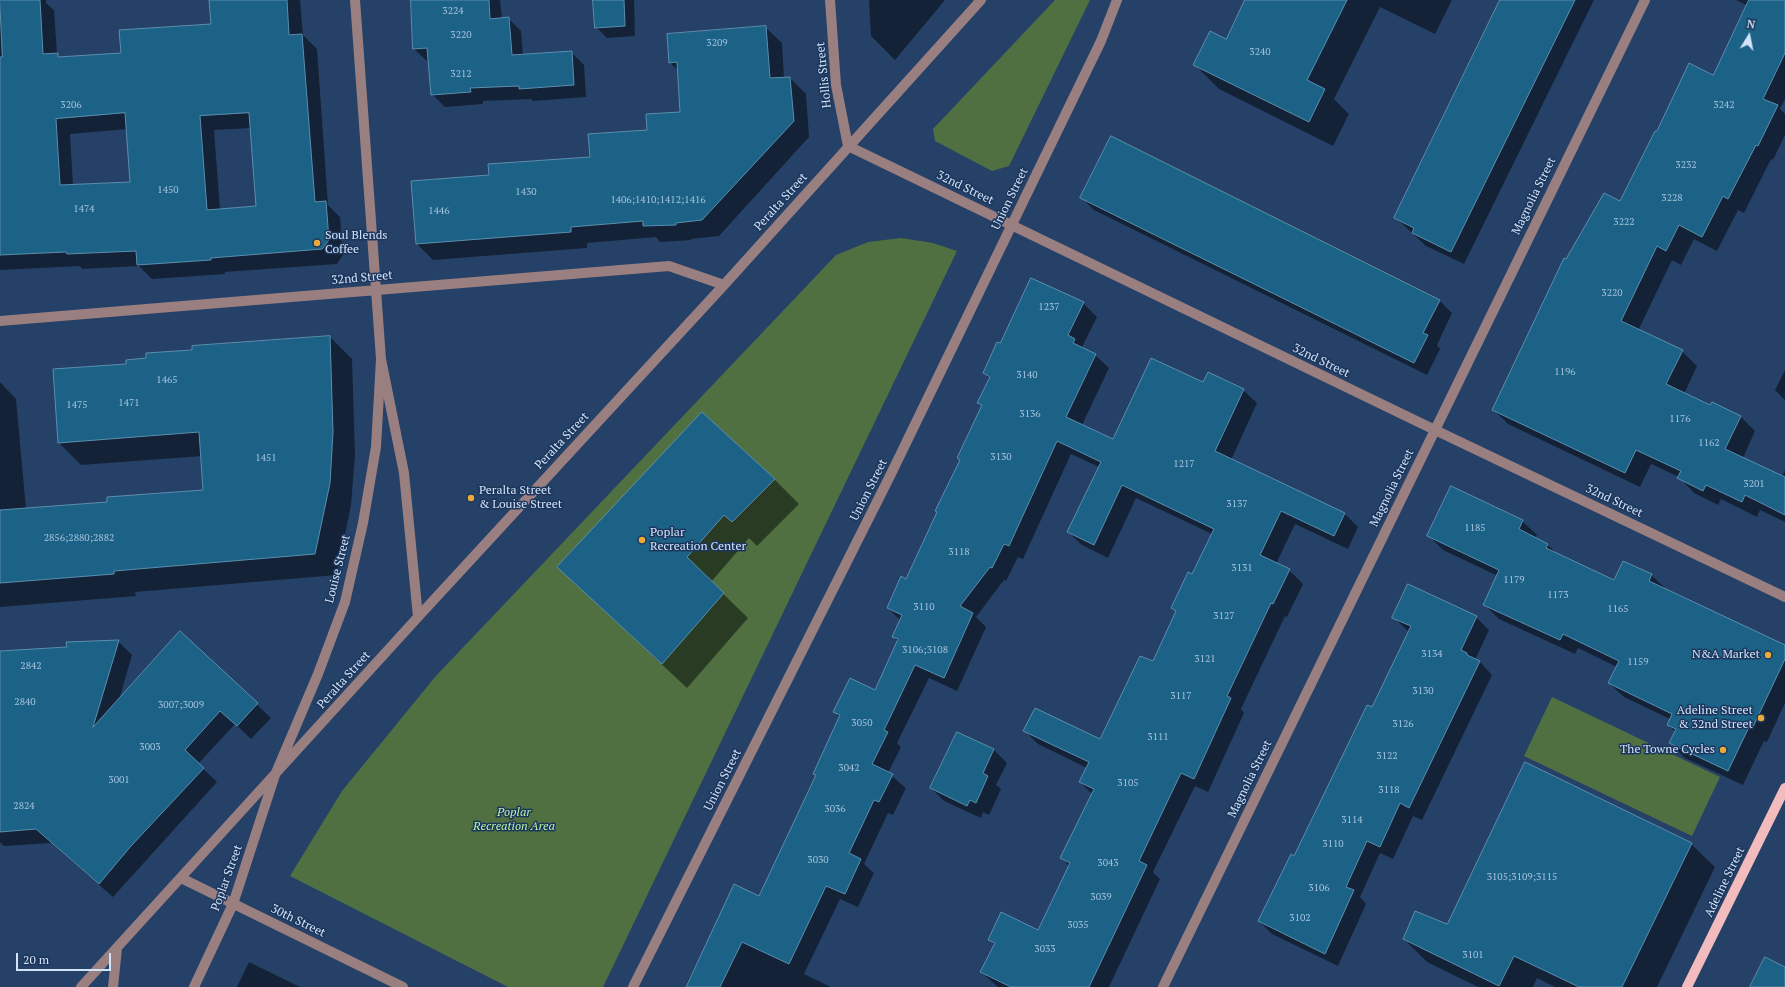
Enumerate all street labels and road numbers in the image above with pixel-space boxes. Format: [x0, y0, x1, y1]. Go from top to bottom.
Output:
street label: Hollis Street [813, 41, 835, 109]
street label: Magnolia Street [1509, 155, 1559, 237]
street label: Union Street [989, 166, 1031, 232]
street label: 32nd Street [934, 168, 996, 208]
street label: Peralta Street [751, 170, 811, 234]
street label: 32nd Street [331, 268, 393, 288]
street label: 32nd Street [1290, 341, 1352, 381]
street label: Peralta Street [532, 410, 592, 472]
street label: Magnolia Street [1367, 447, 1417, 529]
street label: Union Street [847, 457, 891, 523]
street label: 32nd Street [1583, 481, 1645, 521]
street label: Louise Street [323, 533, 353, 605]
street label: Peralta Street [314, 648, 374, 712]
street label: Magnolia Street [1225, 738, 1275, 820]
street label: Union Street [701, 747, 745, 813]
street label: Poplar Street [208, 843, 246, 913]
street label: Adeline Street [1702, 845, 1748, 919]
street label: 30th Street [268, 902, 328, 940]

